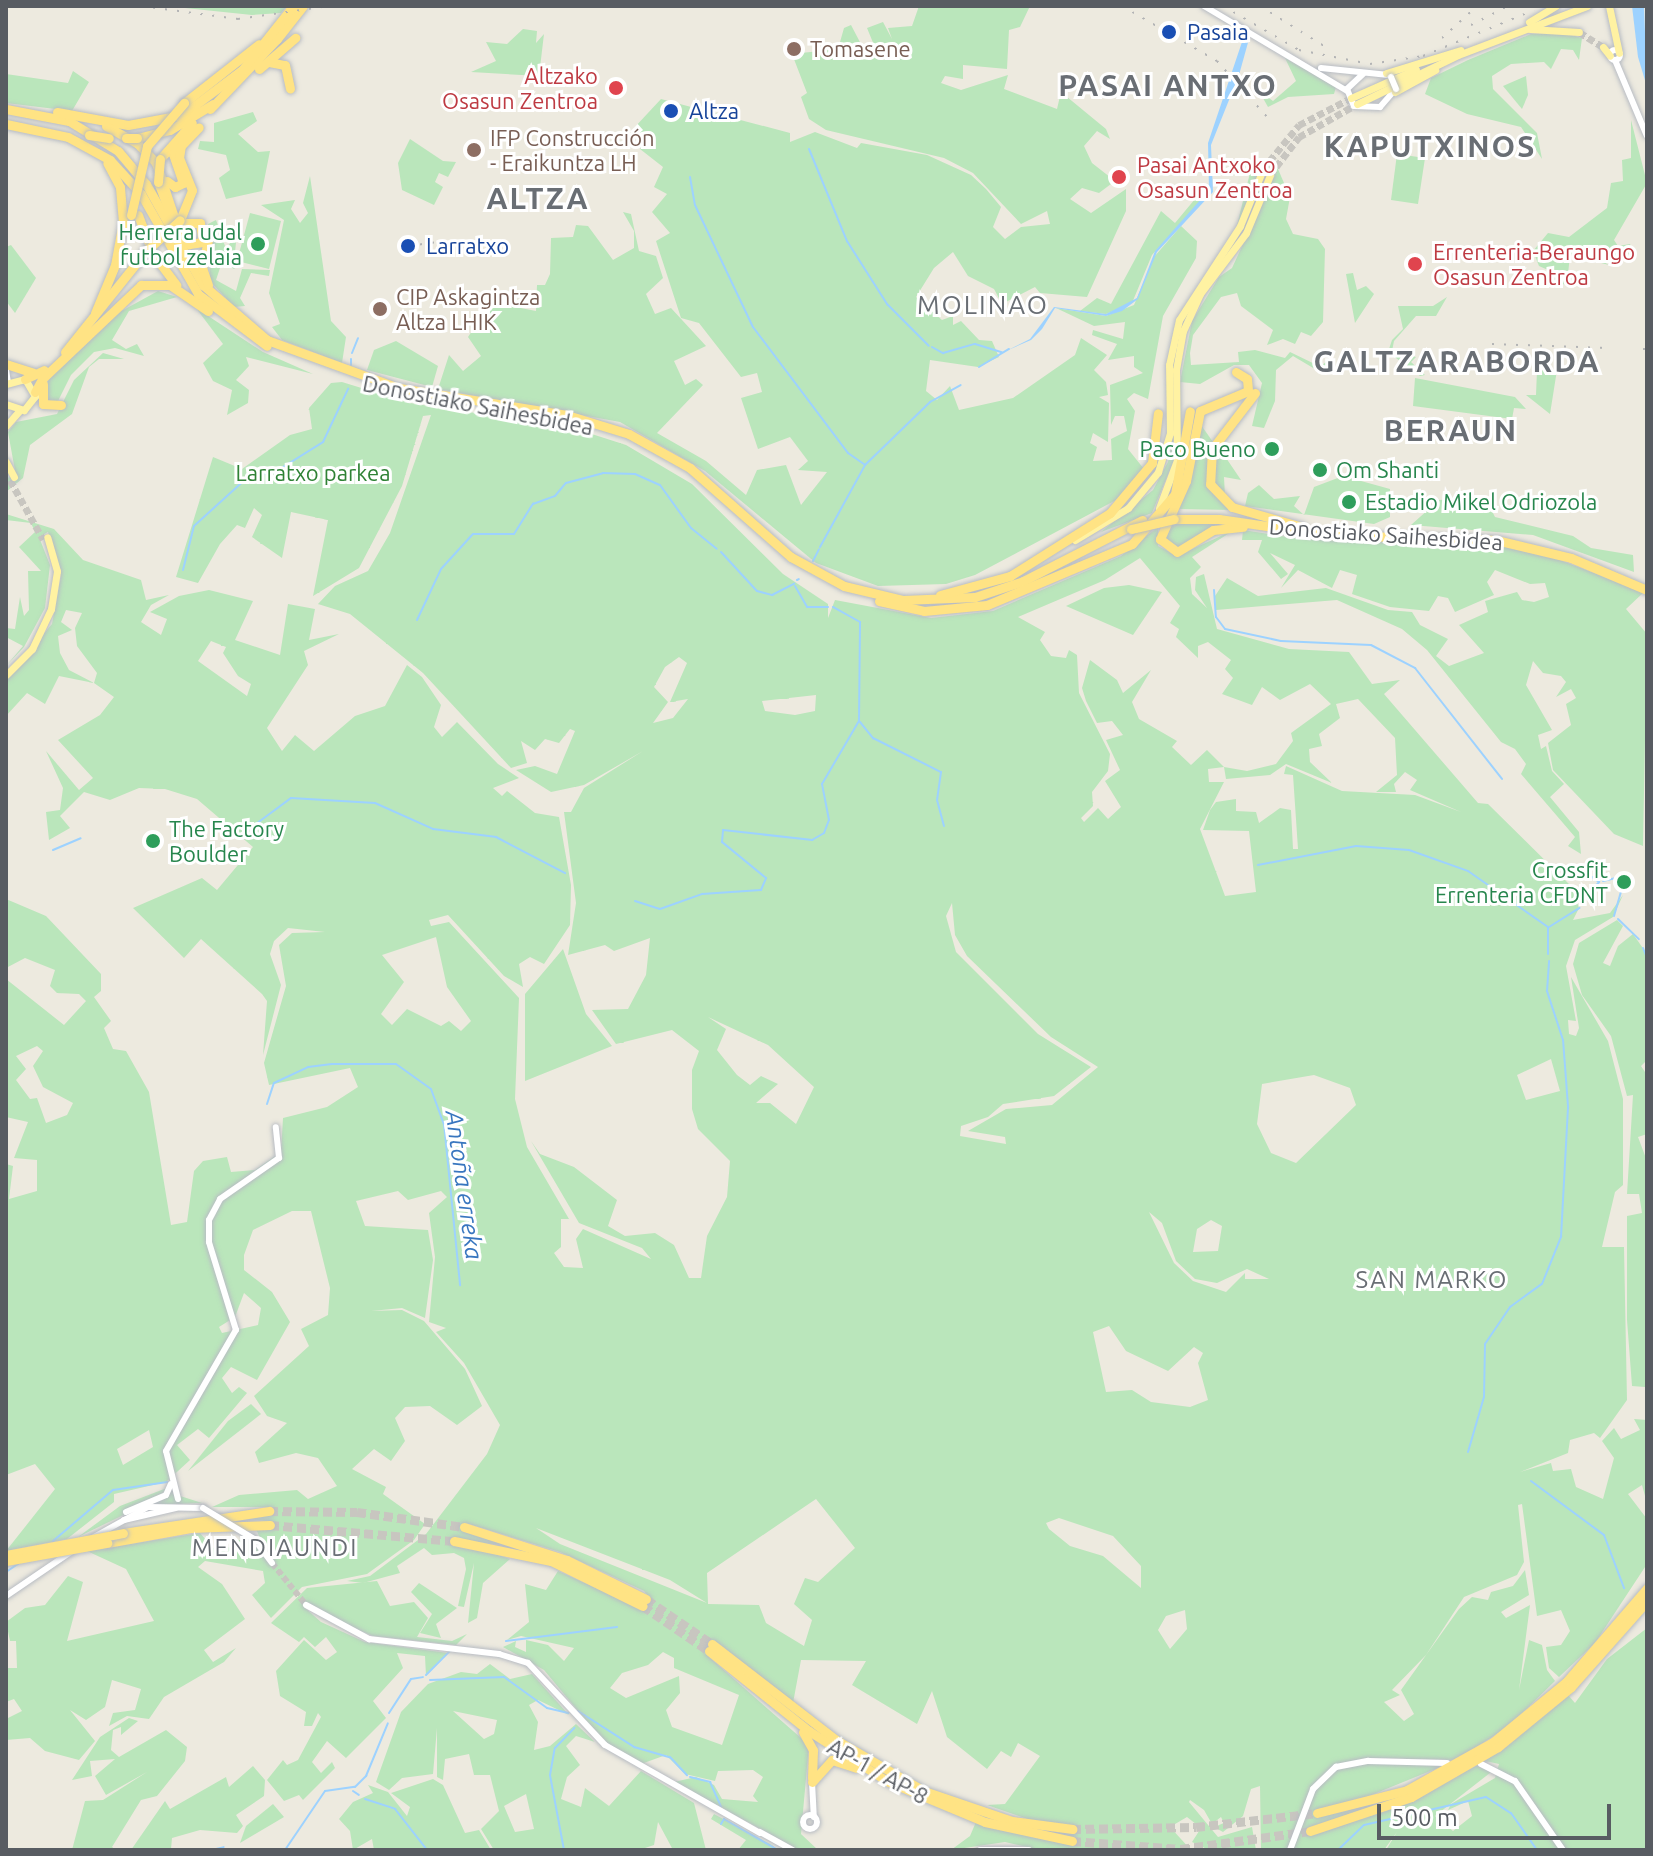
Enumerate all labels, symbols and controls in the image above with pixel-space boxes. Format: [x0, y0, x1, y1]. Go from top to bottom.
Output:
place label: Pasaia [1187, 19, 1249, 45]
marker: Pasaia [1158, 21, 1180, 43]
place label: Tomasene [810, 36, 911, 62]
marker: Tomasene [785, 40, 803, 58]
place label: Altzako Osasun Zentroa [442, 62, 598, 114]
district label: PASAI ANTXO [1058, 67, 1278, 103]
marker: Altzako Osasun Zentroa [605, 77, 627, 99]
place label: Altza [689, 98, 739, 124]
marker: Altza [660, 100, 682, 122]
place label: IFP Construcción - Eraikuntza LH [490, 124, 655, 176]
district label: KAPUTXINOS [1324, 128, 1536, 164]
marker: IFP Construcción - Eraikuntza LH [465, 141, 483, 159]
place label: Pasai Antxoko Osasun Zentroa [1137, 151, 1293, 202]
marker: Pasai Antxoko Osasun Zentroa [1108, 166, 1130, 188]
district label: ALTZA [486, 180, 590, 216]
place label: Herrera udal futbol zelaia [119, 218, 242, 270]
place label: Larratxo [426, 233, 509, 259]
marker: Herrera udal futbol zelaia [249, 235, 267, 253]
marker: Larratxo [397, 235, 419, 257]
place label: Errenteria-Beraungo Osasun Zentroa [1433, 238, 1635, 290]
marker: Errenteria-Beraungo Osasun Zentroa [1404, 253, 1426, 275]
place label: CIP Askagintza Altza LHIK [396, 283, 540, 334]
district label: MOLINAO [917, 289, 1049, 321]
marker: CIP Askagintza Altza LHIK [371, 300, 389, 318]
district label: GALTZARABORDA [1313, 343, 1601, 379]
street label: Donostiako Saihesbidea [361, 370, 595, 440]
district label: BERAUN [1384, 412, 1518, 448]
place label: Paco Bueno [1140, 436, 1256, 462]
marker: Paco Bueno [1263, 440, 1281, 458]
place label: Om Shanti [1336, 457, 1439, 483]
park label: Larratxo parkea [236, 460, 390, 486]
marker: Om Shanti [1311, 461, 1329, 479]
place label: Estadio Mikel Odriozola [1365, 489, 1597, 515]
marker: Estadio Mikel Odriozola [1340, 493, 1358, 511]
street label: Donostiako Saihesbidea [1268, 513, 1504, 555]
place label: The Factory Boulder [169, 815, 284, 866]
marker: The Factory Boulder [144, 832, 162, 850]
place label: Crossfit Errenteria CFDNT [1435, 856, 1608, 908]
marker: Crossfit Errenteria CFDNT [1615, 873, 1633, 891]
water label: Antoña erreka [439, 1109, 489, 1261]
district label: SAN MARKO [1356, 1266, 1508, 1294]
district label: MENDIAUNDI [192, 1534, 358, 1562]
street label: AP-1 / AP-8 [823, 1733, 933, 1809]
scale bar [1381, 1788, 1615, 1838]
text: 500 m [1391, 1804, 1458, 1831]

